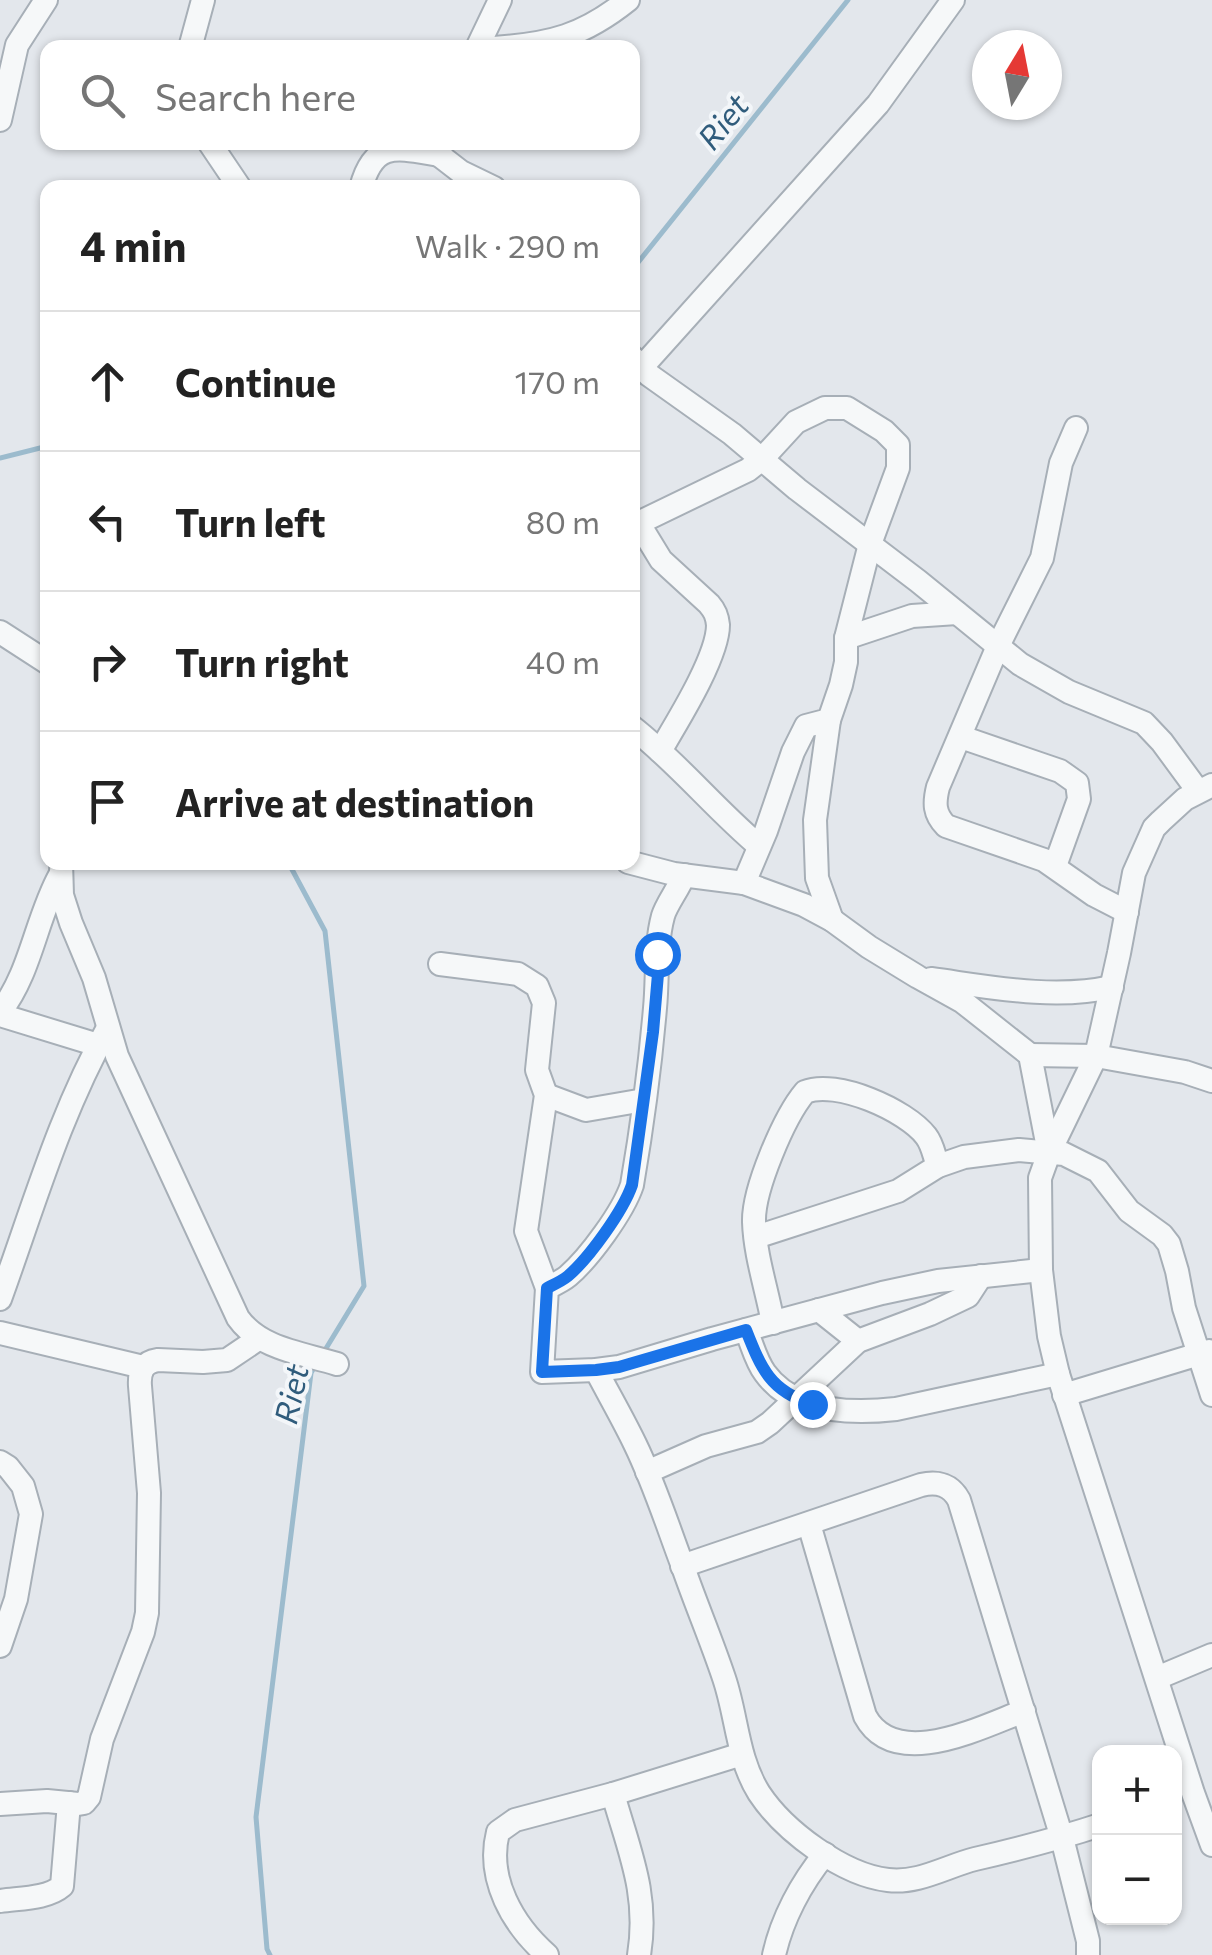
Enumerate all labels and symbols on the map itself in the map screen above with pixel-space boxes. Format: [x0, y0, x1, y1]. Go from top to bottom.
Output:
north arrow [972, 30, 1062, 120]
water label: Riet [688, 85, 757, 157]
route start [635, 932, 681, 978]
water label: Riet [264, 1360, 316, 1427]
route end [790, 1382, 836, 1428]

